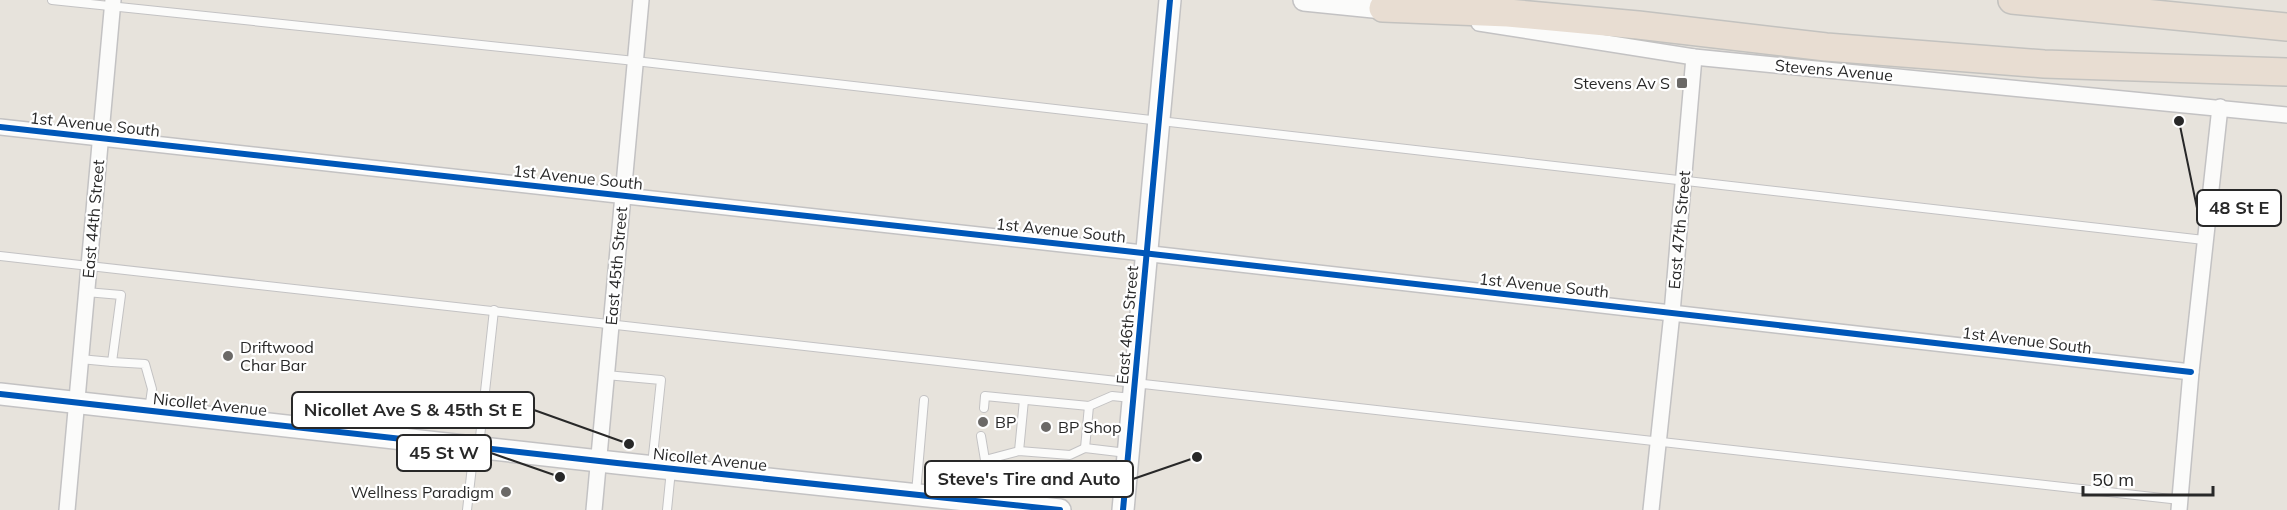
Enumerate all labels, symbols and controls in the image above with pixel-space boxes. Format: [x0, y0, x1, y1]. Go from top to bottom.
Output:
street label: Stevens Avenue [1774, 55, 1894, 85]
place label: Stevens Av S [1573, 73, 1670, 93]
marker: Stevens Av S [1675, 76, 1689, 90]
street label: 1st Avenue South [29, 107, 161, 141]
street label: East 44th Street [78, 158, 108, 279]
street label: 1st Avenue South [512, 160, 644, 194]
street label: East 47th Street [1664, 169, 1694, 290]
callout: 48 St E [2197, 190, 2281, 226]
text: 48 St E [2209, 196, 2269, 219]
street label: East 45th Street [601, 205, 631, 326]
street label: 1st Avenue South [995, 213, 1127, 247]
street label: East 46th Street [1112, 264, 1142, 385]
street label: 1st Avenue South [1478, 268, 1610, 302]
street label: 1st Avenue South [1961, 322, 2093, 358]
place label: Driftwood Char Bar [240, 337, 314, 375]
marker: Driftwood Char Bar [221, 349, 235, 363]
street label: Nicollet Avenue [152, 388, 268, 420]
callout: Nicollet Ave S & 45th St E [292, 392, 534, 428]
text: Nicollet Ave S & 45th St E [304, 398, 522, 421]
place label: BP [995, 412, 1016, 432]
marker: BP [976, 415, 990, 429]
place label: BP Shop [1058, 417, 1122, 437]
marker: BP Shop [1039, 420, 1053, 434]
callout: 45 St W [397, 435, 491, 471]
text: 45 St W [409, 441, 479, 464]
street label: Nicollet Avenue [652, 443, 768, 475]
scale bar [2083, 459, 2214, 497]
callout: Steve's Tire and Auto [925, 461, 1133, 497]
text: Steve's Tire and Auto [937, 467, 1121, 490]
text: 50 m [2092, 468, 2134, 491]
place label: Wellness Paradigm [351, 482, 494, 502]
marker: Wellness Paradigm [499, 485, 513, 499]

